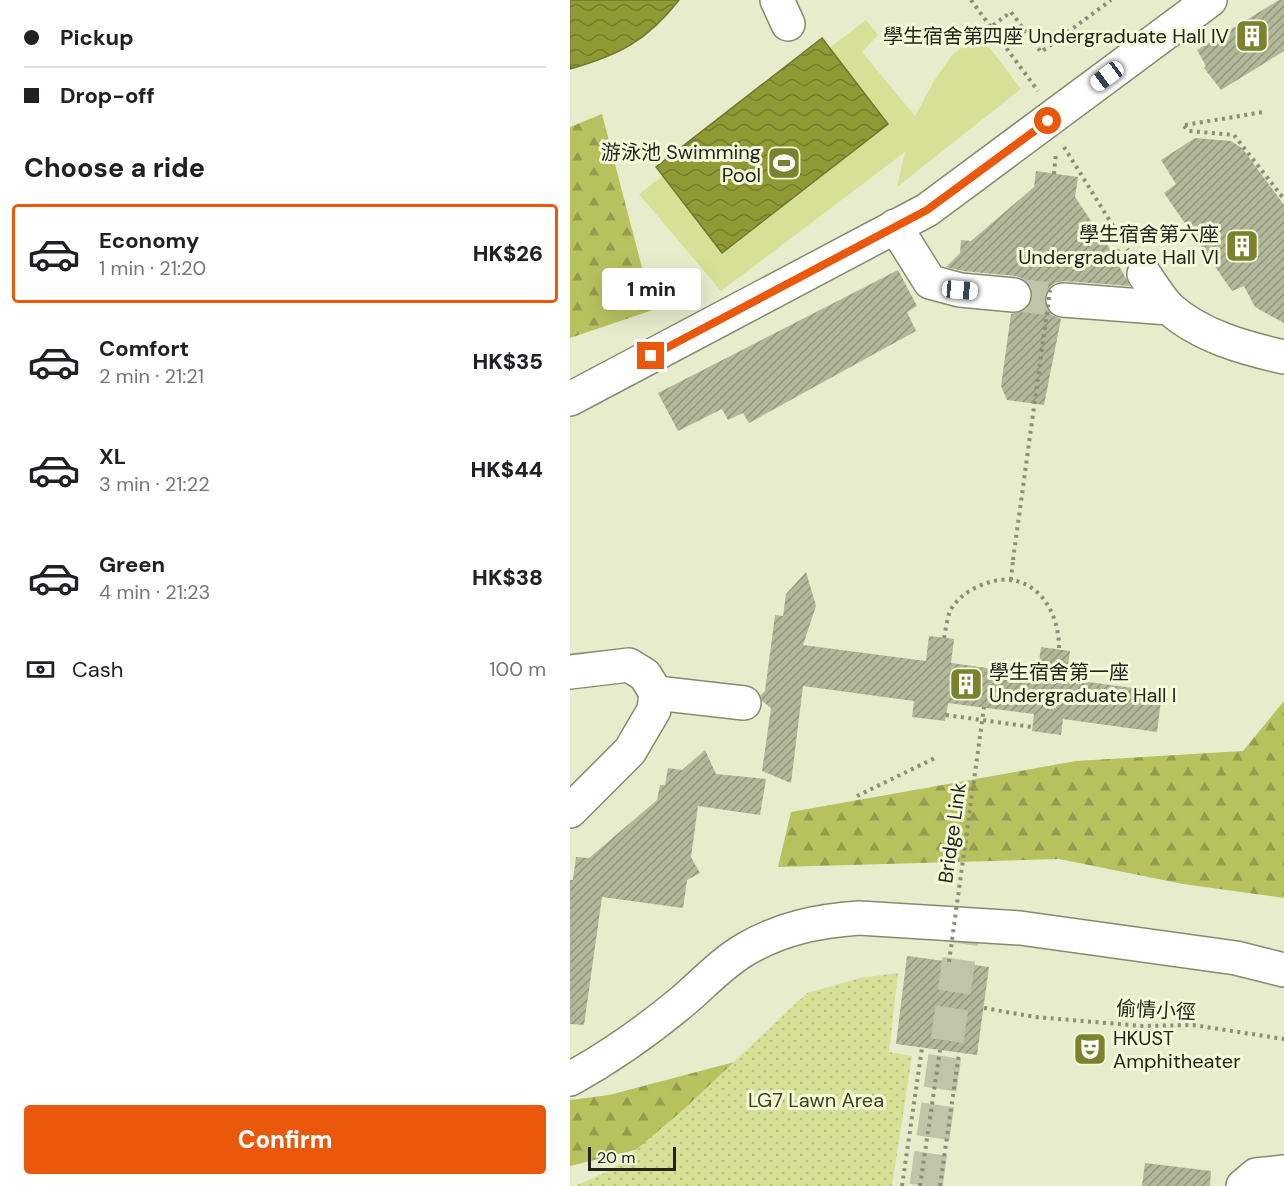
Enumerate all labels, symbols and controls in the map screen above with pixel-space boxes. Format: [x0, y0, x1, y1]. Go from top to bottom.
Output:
building icon: 學生宿舍第四座 Undergraduate Hall IV [1234, 18, 1270, 54]
text: Pickup [60, 23, 134, 52]
place label: 學生宿舍第四座 Undergraduate Hall IV [883, 23, 1229, 49]
car [1087, 58, 1127, 94]
text: Drop-off [60, 81, 155, 110]
route start [1034, 107, 1061, 134]
place label: 游泳池 Swimming Pool [601, 139, 761, 188]
sports icon: 游泳池 Swimming Pool [766, 145, 802, 181]
text: Choose a ride [24, 150, 205, 185]
place label: 學生宿舍第六座 Undergraduate Hall VI [1018, 221, 1219, 270]
text: Economy [99, 226, 199, 255]
icon: car [27, 227, 81, 281]
building icon: 學生宿舍第六座 Undergraduate Hall VI [1224, 228, 1260, 264]
text: HK$26 [473, 239, 543, 268]
text: 1 min · 21:20 [99, 255, 206, 281]
callout: 1 min [602, 269, 700, 311]
text: 1 min [627, 276, 676, 302]
car [941, 279, 979, 301]
text: Comfort [99, 334, 189, 363]
icon: car [27, 335, 81, 389]
route end [637, 342, 664, 369]
text: HK$35 [472, 347, 543, 376]
text: 2 min · 21:21 [99, 363, 204, 389]
text: XL [99, 442, 126, 471]
icon: car [27, 443, 81, 497]
text: HK$44 [471, 455, 543, 484]
text: 3 min · 21:22 [99, 471, 210, 497]
text: Green [99, 550, 165, 579]
icon: car [27, 551, 81, 605]
text: HK$38 [472, 563, 543, 592]
text: 4 min · 21:23 [99, 579, 210, 605]
icon: cash [24, 653, 57, 686]
text: Cash [72, 655, 123, 684]
text: 100 m [489, 656, 546, 682]
place label: 學生宿舍第一座 Undergraduate Hall I [989, 659, 1176, 708]
building icon: 學生宿舍第一座 Undergraduate Hall I [948, 666, 984, 702]
street label: Bridge Link [932, 781, 972, 885]
street label: 偷情小徑 [1115, 995, 1197, 1025]
place label: HKUST Amphitheater [1113, 1025, 1241, 1074]
theatre icon: HKUST Amphitheater [1072, 1031, 1108, 1067]
park label: LG7 Lawn Area [748, 1087, 884, 1113]
button: Confirm [24, 1105, 546, 1174]
scale bar [588, 1144, 676, 1172]
text: 20 m [597, 1147, 636, 1168]

